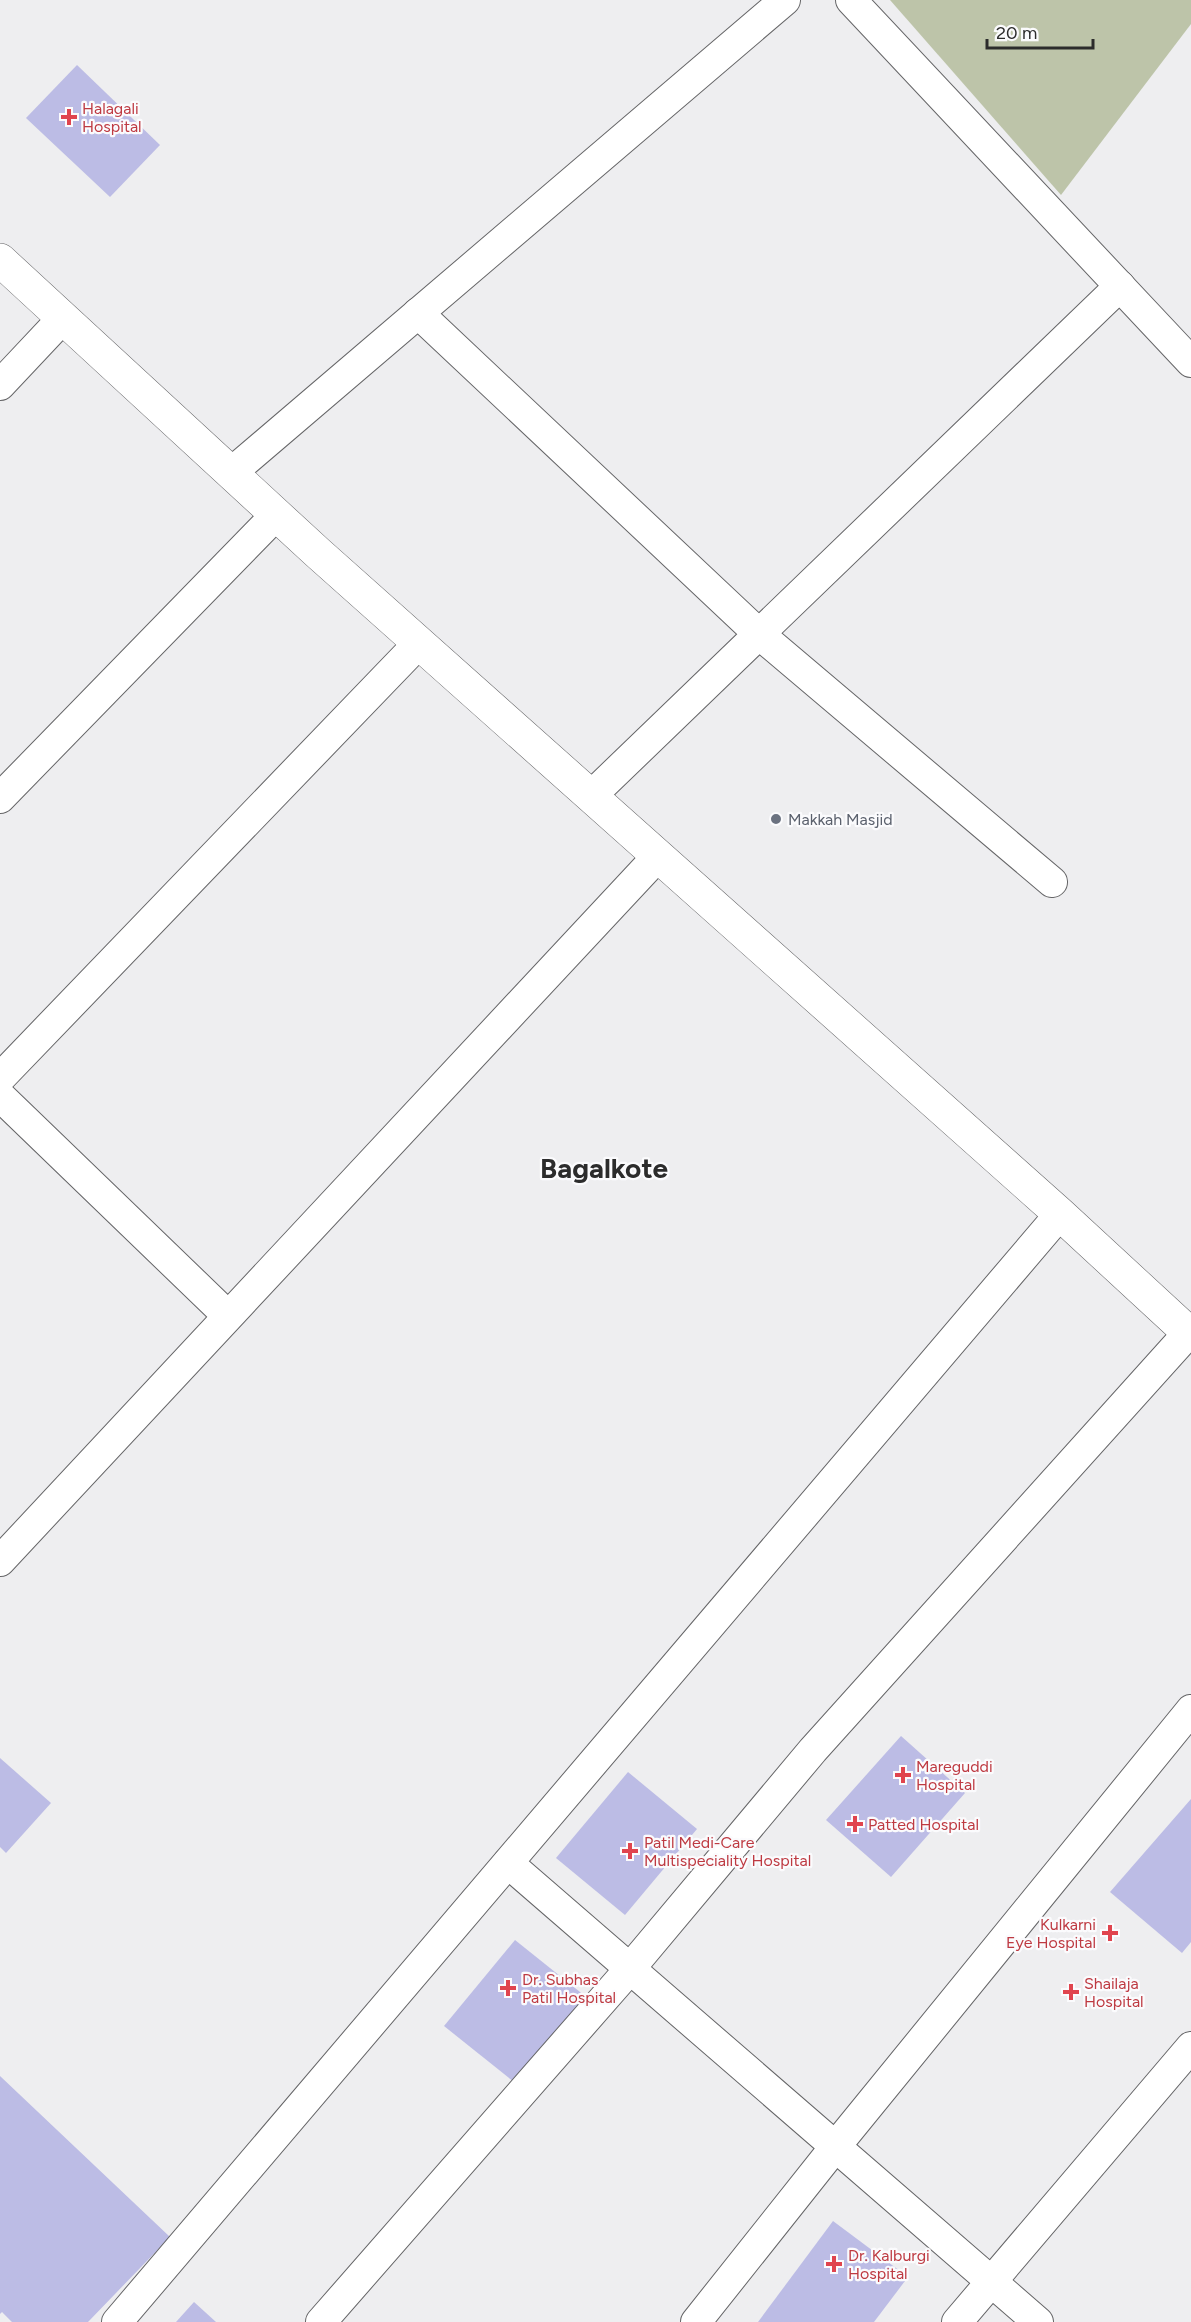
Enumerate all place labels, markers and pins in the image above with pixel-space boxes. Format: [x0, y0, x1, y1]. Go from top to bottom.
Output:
place label: Halagali Hospital [82, 99, 142, 136]
marker: Halagali Hospital [60, 108, 78, 126]
place label: Makkah Masjid [788, 810, 893, 829]
marker: Makkah Masjid [769, 812, 783, 826]
place label: Mareguddi Hospital [916, 1757, 993, 1794]
marker: Mareguddi Hospital [894, 1766, 912, 1784]
marker: Patted Hospital [846, 1815, 864, 1833]
place label: Patted Hospital [868, 1815, 979, 1834]
place label: Patil Medi-Care Multispeciality Hospital [644, 1833, 811, 1870]
marker: Patil Medi-Care Multispeciality Hospital [621, 1842, 639, 1860]
place label: Kulkarni Eye Hospital [1006, 1915, 1096, 1952]
marker: Kulkarni Eye Hospital [1101, 1924, 1119, 1942]
place label: Dr. Subhas Patil Hospital [522, 1970, 616, 2007]
place label: Shailaja Hospital [1084, 1974, 1144, 2011]
marker: Dr. Subhas Patil Hospital [499, 1979, 517, 1997]
marker: Shailaja Hospital [1062, 1983, 1080, 2001]
place label: Dr. Kalburgi Hospital [848, 2246, 930, 2283]
marker: Dr. Kalburgi Hospital [825, 2255, 843, 2273]

